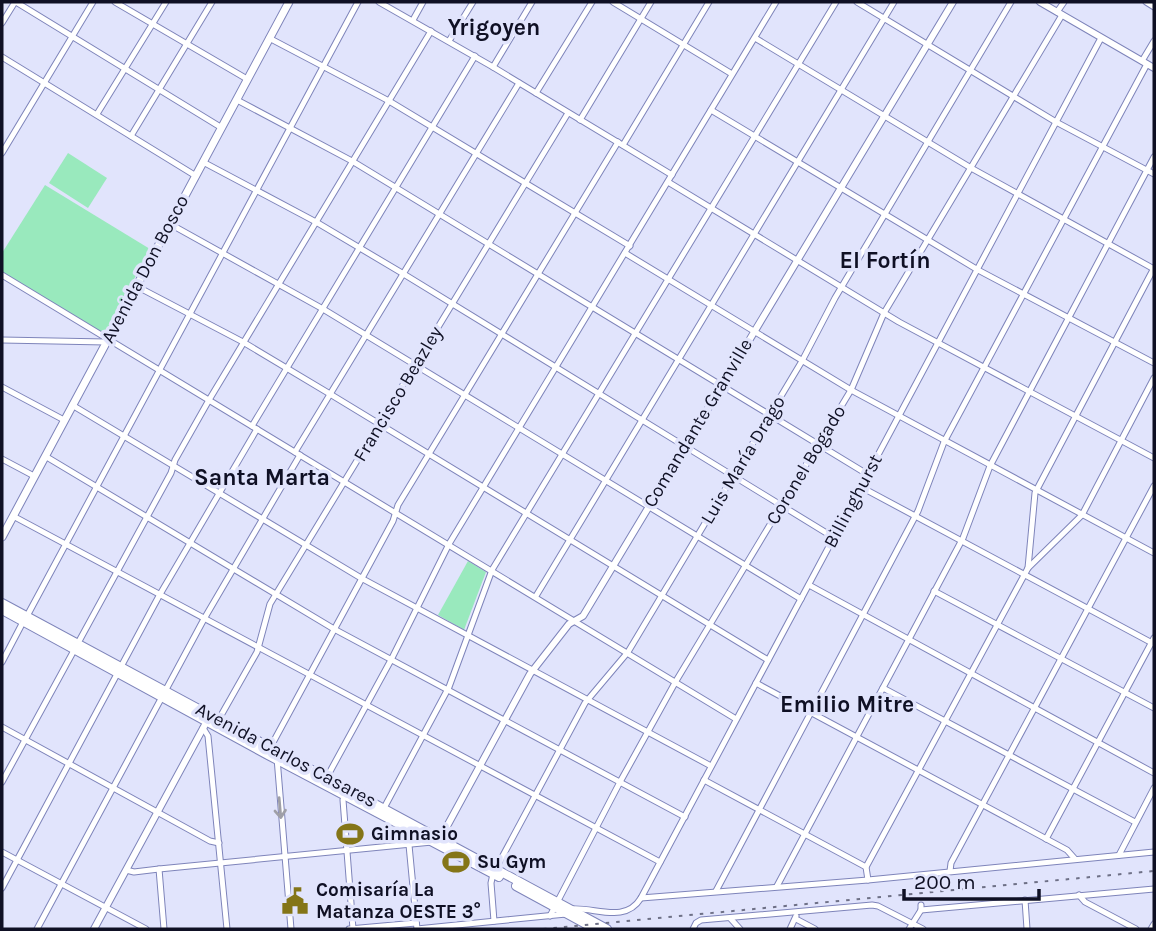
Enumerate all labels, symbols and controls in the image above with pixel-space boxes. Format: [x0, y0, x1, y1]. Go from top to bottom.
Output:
district label: Yrigoyen [448, 14, 540, 41]
street label: Avenida Don Bosco [97, 191, 193, 347]
district label: El Fortín [839, 247, 931, 274]
street label: Francisco Beazley [349, 322, 447, 466]
street label: Comandante Granville [639, 335, 757, 511]
street label: Luis María Drago [696, 392, 790, 528]
street label: Coronel Bogado [762, 401, 850, 529]
street label: Billinghurst [819, 450, 887, 552]
district label: Santa Marta [194, 464, 330, 491]
district label: Emilio Mitre [780, 691, 914, 718]
street label: Avenida Carlos Casares [192, 698, 380, 812]
one-way arrow [274, 796, 287, 819]
sports icon: Gimnasio [335, 819, 365, 849]
place label: Gimnasio [371, 823, 458, 845]
sports icon: Su Gym [441, 847, 471, 877]
place label: Su Gym [477, 851, 546, 873]
scale bar [904, 858, 1039, 902]
text: 200 m [914, 870, 976, 894]
place label: Comisaría La Matanza OESTE 3° [316, 879, 481, 923]
public building icon: Comisaría La Matanza OESTE 3° [280, 886, 310, 916]

